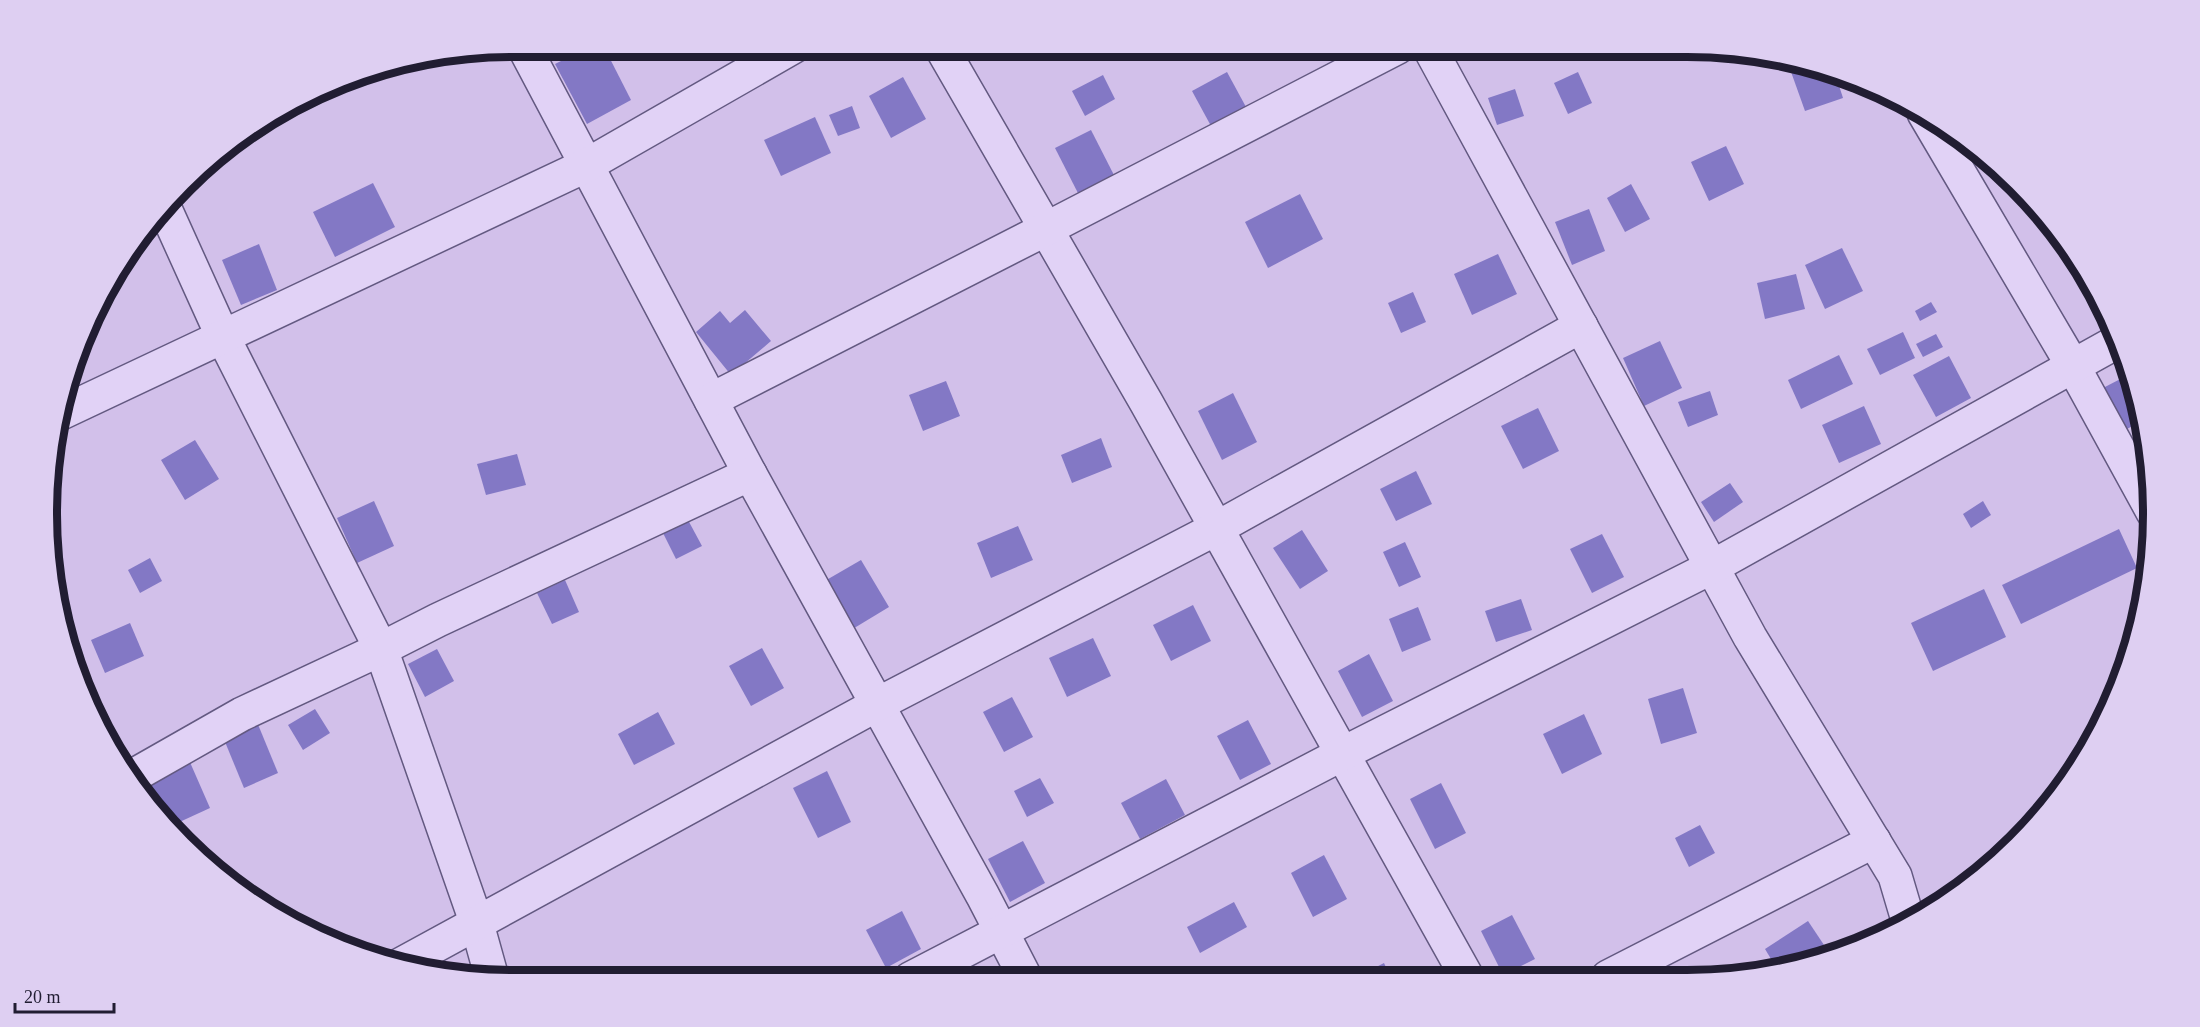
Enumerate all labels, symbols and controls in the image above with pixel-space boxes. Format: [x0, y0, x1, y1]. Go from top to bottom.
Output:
scale bar [15, 976, 114, 1014]
text: 20 m [24, 987, 61, 1007]

